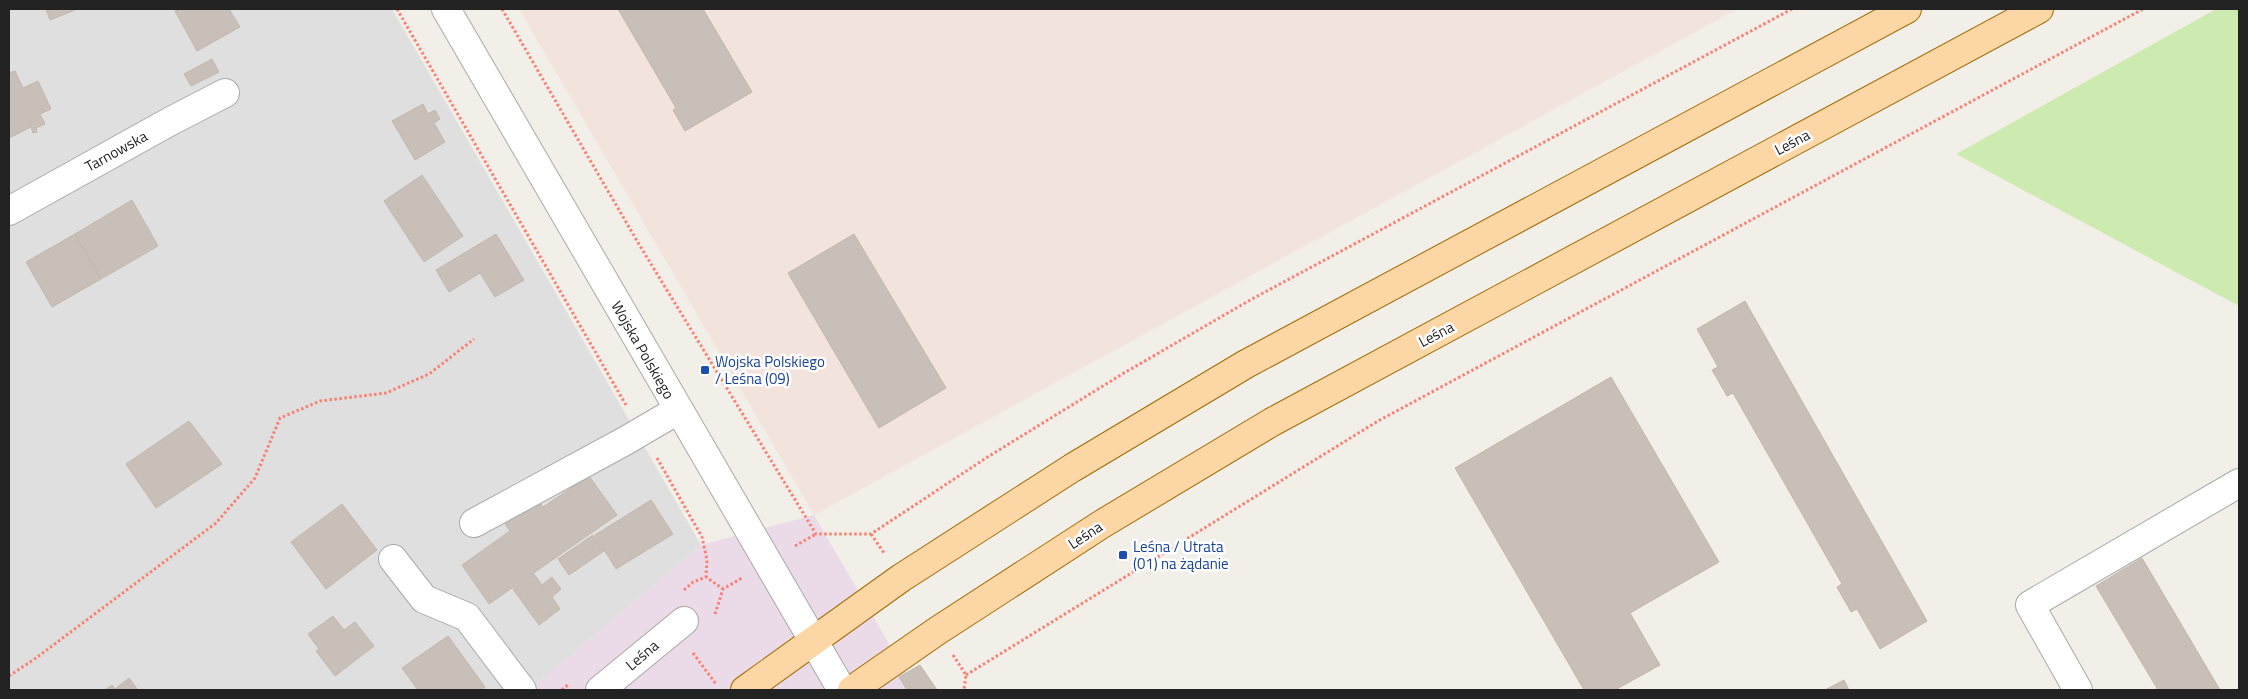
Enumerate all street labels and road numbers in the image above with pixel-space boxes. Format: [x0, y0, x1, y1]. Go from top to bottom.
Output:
street label: Leśna [1770, 123, 1814, 161]
street label: Tarnowska [81, 124, 152, 178]
street label: Wojska Polskiego [606, 297, 680, 403]
street label: Leśna [1414, 315, 1458, 353]
street label: Leśna [1063, 515, 1107, 555]
street label: Leśna [620, 634, 664, 676]

